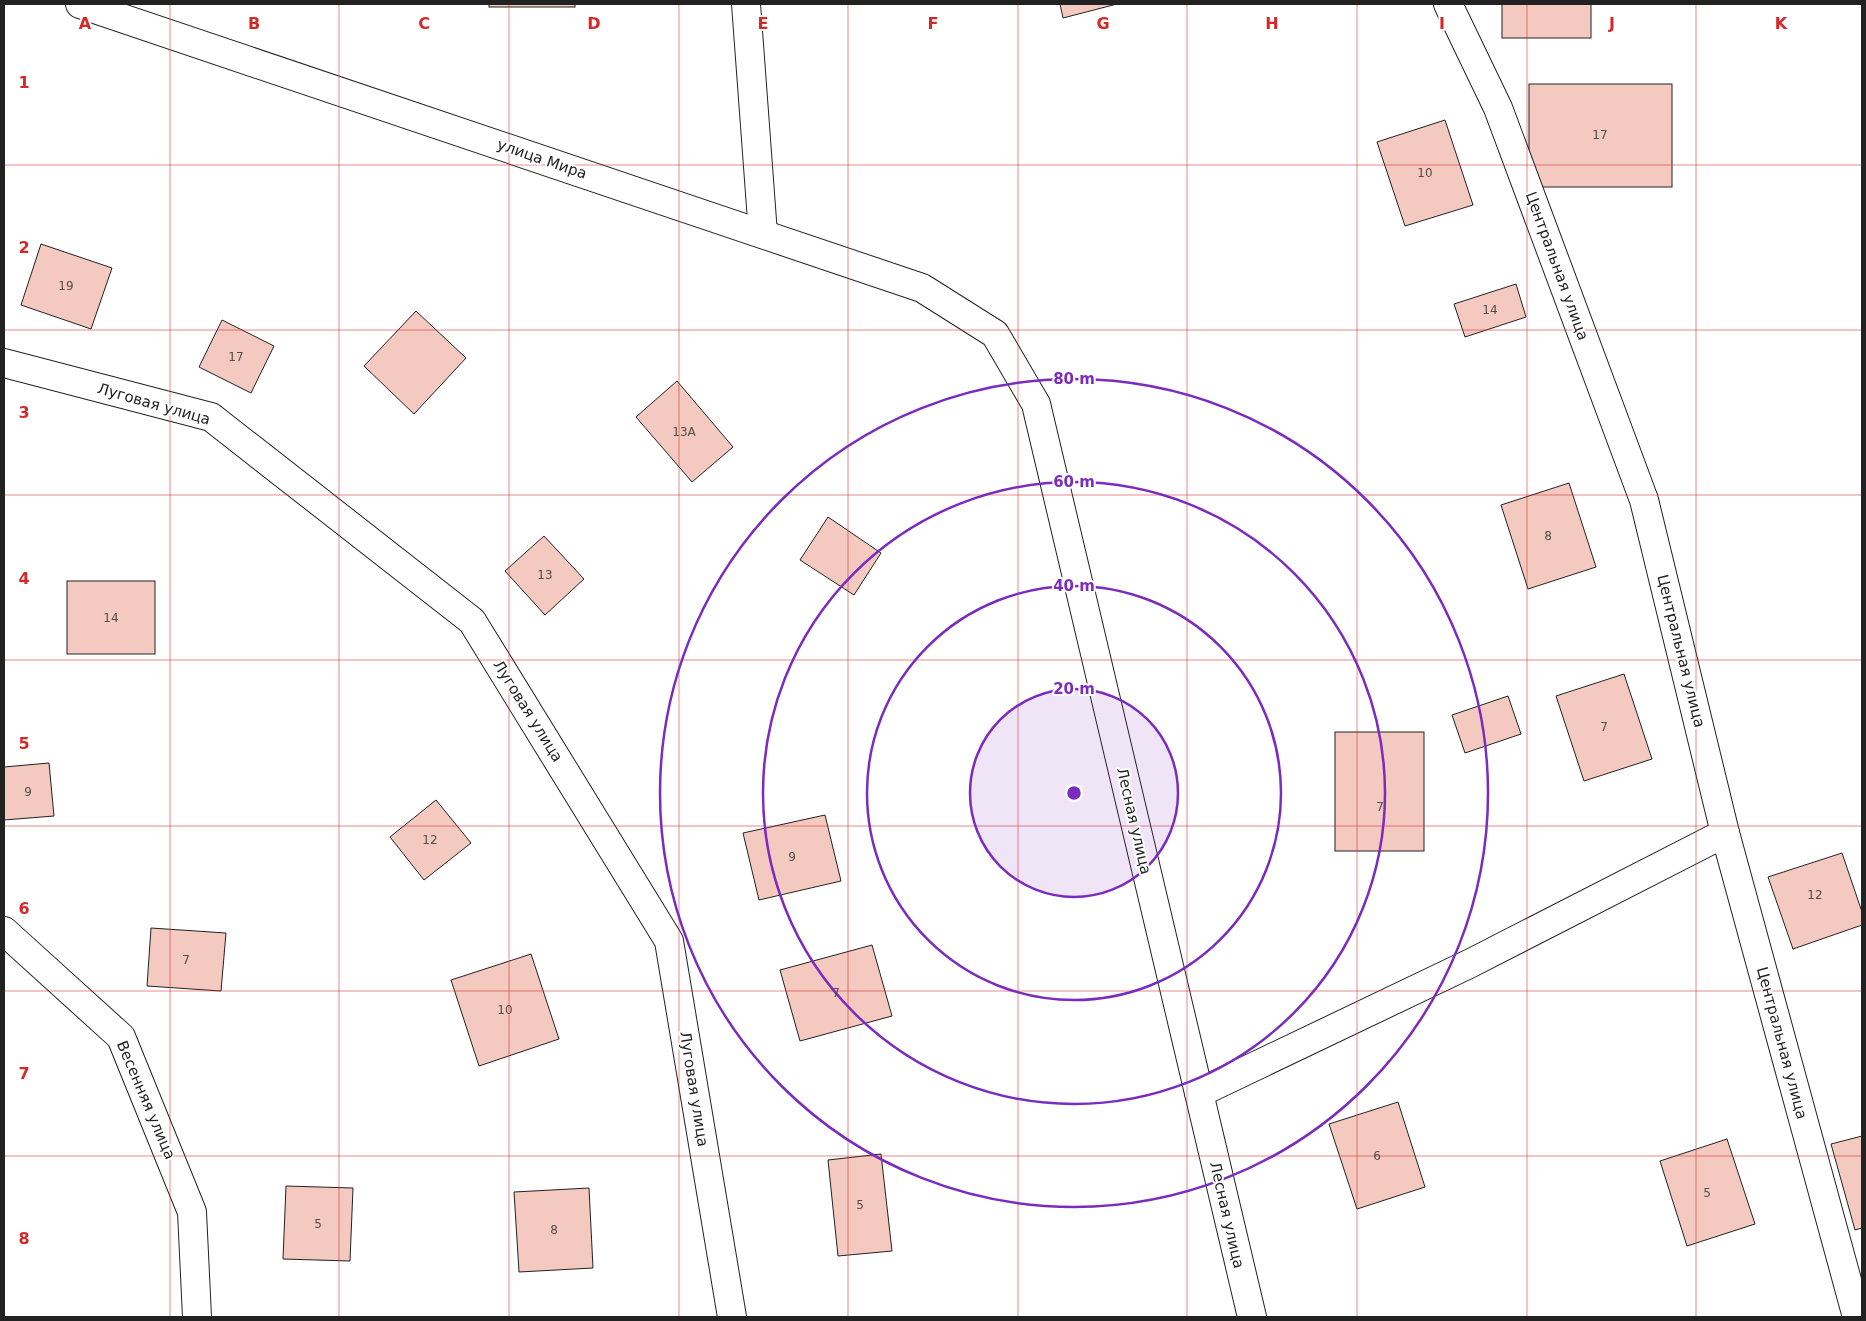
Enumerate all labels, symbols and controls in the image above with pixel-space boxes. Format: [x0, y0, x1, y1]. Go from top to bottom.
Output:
text: A [79, 14, 92, 33]
text: B [248, 14, 260, 33]
text: C [418, 14, 430, 33]
text: D [587, 14, 601, 33]
text: E [758, 14, 768, 33]
text: F [928, 14, 938, 33]
text: G [1096, 14, 1110, 33]
text: H [1265, 14, 1279, 33]
text: I [1439, 14, 1445, 33]
text: J [1608, 14, 1615, 33]
text: K [1775, 14, 1788, 33]
text: 1 [18, 73, 30, 92]
house number: 17 [1592, 128, 1608, 142]
street label: улица Мира [495, 135, 589, 183]
house number: 10 [1417, 166, 1433, 180]
street label: Центральная улица [1522, 189, 1592, 343]
text: 2 [18, 238, 30, 257]
house number: 19 [58, 279, 74, 293]
house number: 14 [1482, 303, 1498, 317]
house number: 17 [228, 350, 244, 364]
text: 80 m [1053, 370, 1095, 388]
street label: Луговая улица [95, 379, 213, 429]
text: 3 [18, 403, 30, 422]
house number: 13А [672, 425, 697, 439]
text: 60 m [1053, 473, 1095, 491]
house number: 8 [1544, 529, 1552, 543]
house number: 13 [537, 568, 553, 582]
text: 4 [18, 569, 30, 588]
street label: Центральная улица [1653, 573, 1709, 729]
text: 40 m [1053, 577, 1095, 595]
house number: 14 [103, 611, 119, 625]
street label: Луговая улица [489, 657, 567, 765]
text: 20 m [1053, 680, 1095, 698]
house number: 7 [1600, 720, 1608, 734]
text: 5 [18, 734, 30, 753]
street label: Лесная улица [1113, 766, 1155, 876]
centre of rings [1065, 784, 1083, 802]
house number: 9 [24, 785, 32, 799]
house number: 7 [1376, 800, 1384, 814]
house number: 12 [422, 833, 438, 847]
house number: 9 [788, 850, 796, 864]
house number: 12 [1807, 888, 1823, 902]
text: 6 [18, 899, 30, 918]
house number: 7 [182, 953, 190, 967]
street label: Центральная улица [1753, 965, 1811, 1121]
house number: 7 [832, 986, 840, 1000]
house number: 10 [497, 1003, 513, 1017]
street label: Луговая улица [676, 1030, 712, 1148]
street label: Весенняя улица [113, 1038, 179, 1162]
text: 7 [18, 1064, 30, 1083]
house number: 6 [1373, 1149, 1381, 1163]
street label: Лесная улица [1206, 1160, 1248, 1270]
house number: 5 [1703, 1186, 1711, 1200]
house number: 5 [856, 1198, 864, 1212]
house number: 5 [314, 1217, 322, 1231]
house number: 8 [550, 1223, 558, 1237]
text: 8 [18, 1229, 30, 1248]

